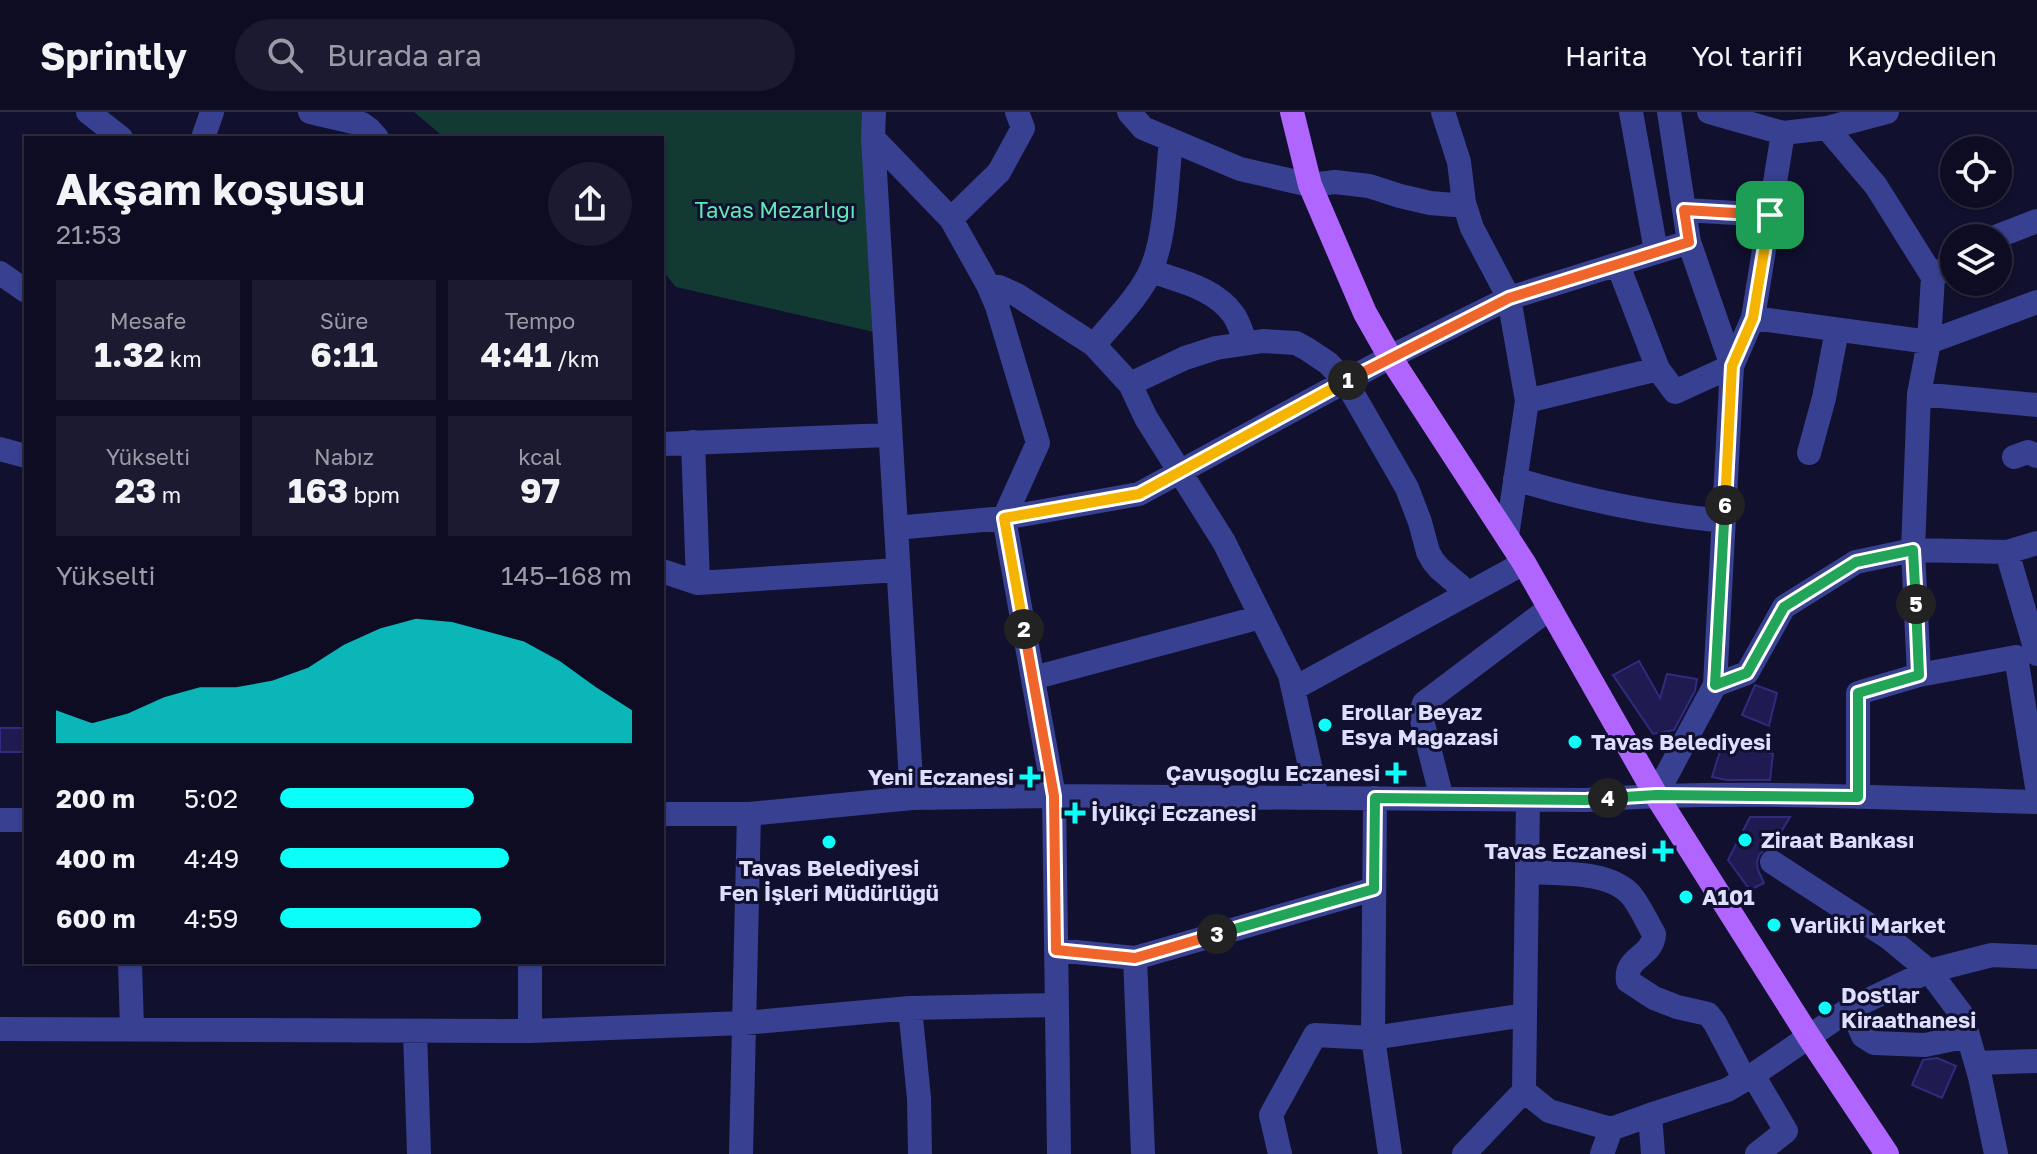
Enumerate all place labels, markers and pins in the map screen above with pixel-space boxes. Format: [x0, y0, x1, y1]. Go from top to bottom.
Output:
pin [1736, 181, 1804, 249]
pin: 1 [1328, 360, 1368, 400]
pin: 6 [1705, 485, 1745, 525]
pin: 5 [1896, 584, 1936, 624]
pin: 2 [1004, 609, 1044, 649]
place label: Erollar Beyaz Esya Magazasi [1341, 698, 1498, 750]
marker: Erollar Beyaz Esya Magazasi [1316, 716, 1334, 734]
place label: Tavas Belediyesi [1591, 728, 1771, 755]
marker: Tavas Belediyesi [1566, 733, 1584, 751]
place label: Çavuşoğlu Eczanesi [1166, 759, 1380, 786]
place label: Yeni Eczanesi [868, 763, 1014, 790]
marker: Çavuşoğlu Eczanesi [1387, 764, 1405, 782]
marker: Yeni Eczanesi [1021, 768, 1039, 786]
pin: 4 [1588, 778, 1628, 818]
place label: İylikçi Eczanesi [1091, 799, 1256, 826]
marker: İylikçi Eczanesi [1066, 804, 1084, 822]
place label: Ziraat Bankası [1761, 826, 1914, 853]
marker: Ziraat Bankası [1736, 831, 1754, 849]
marker: Tavas Belediyesi Fen İşleri Müdürlüğü [820, 833, 838, 851]
place label: Tavas Eczanesi [1484, 837, 1647, 864]
marker: Tavas Eczanesi [1654, 842, 1672, 860]
place label: Tavas Belediyesi Fen İşleri Müdürlüğü [719, 854, 939, 906]
place label: A101 [1702, 883, 1755, 910]
marker: A101 [1677, 888, 1695, 906]
place label: Varlikli Market [1790, 911, 1946, 938]
pin: 3 [1197, 914, 1237, 954]
marker: Varlikli Market [1765, 916, 1783, 934]
place label: Dostlar Kiraathanesi [1841, 981, 1976, 1033]
marker: Dostlar Kiraathanesi [1816, 999, 1834, 1017]

